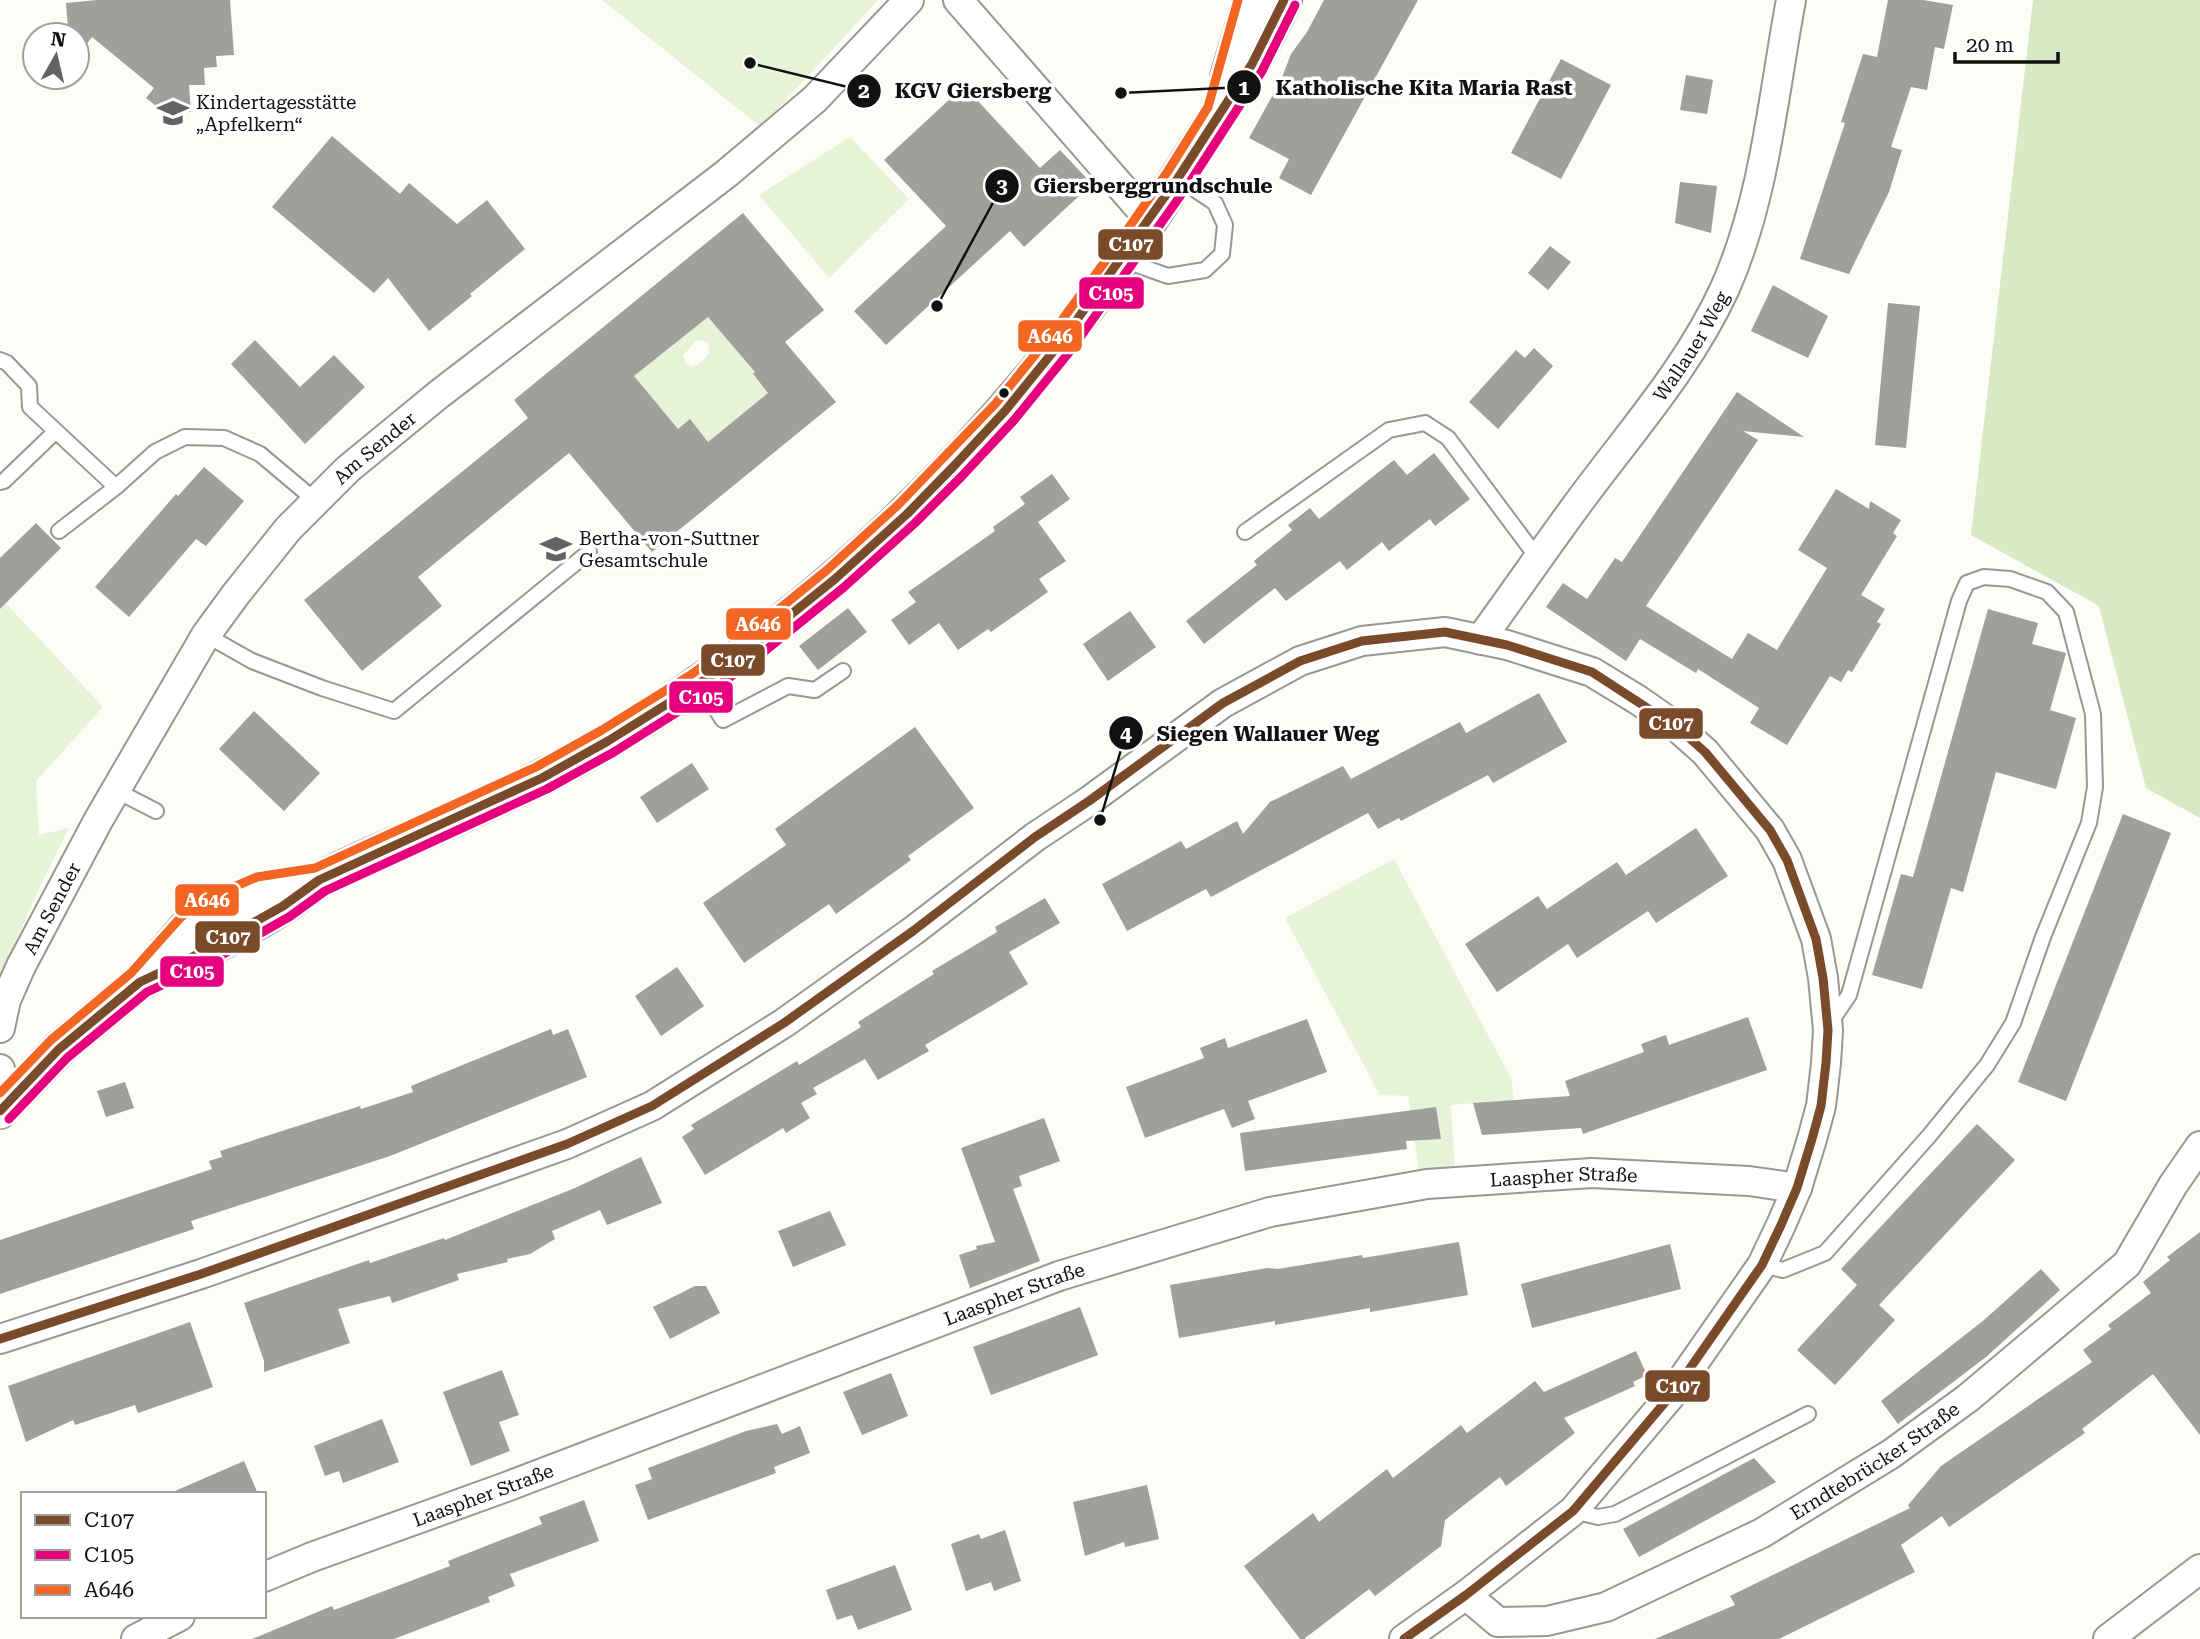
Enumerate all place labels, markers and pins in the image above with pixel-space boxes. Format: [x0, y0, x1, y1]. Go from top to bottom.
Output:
callout: Katholische Kita Maria Rast [1227, 66, 1587, 108]
callout: KGV Giersberg [846, 70, 1066, 112]
place label: Kindertagesstätte „Apfelkern“ [196, 91, 357, 136]
school or university icon: Kindertagesstätte „Apfelkern“ [156, 96, 190, 130]
callout: Giersberggrundschule [984, 165, 1287, 207]
unlabelled marker [997, 386, 1011, 400]
place label: Bertha-von-Suttner Gesamtschule [579, 527, 760, 572]
school or university icon: Bertha-von-Suttner Gesamtschule [539, 532, 573, 566]
callout: Siegen Wallauer Weg [1108, 712, 1394, 754]

